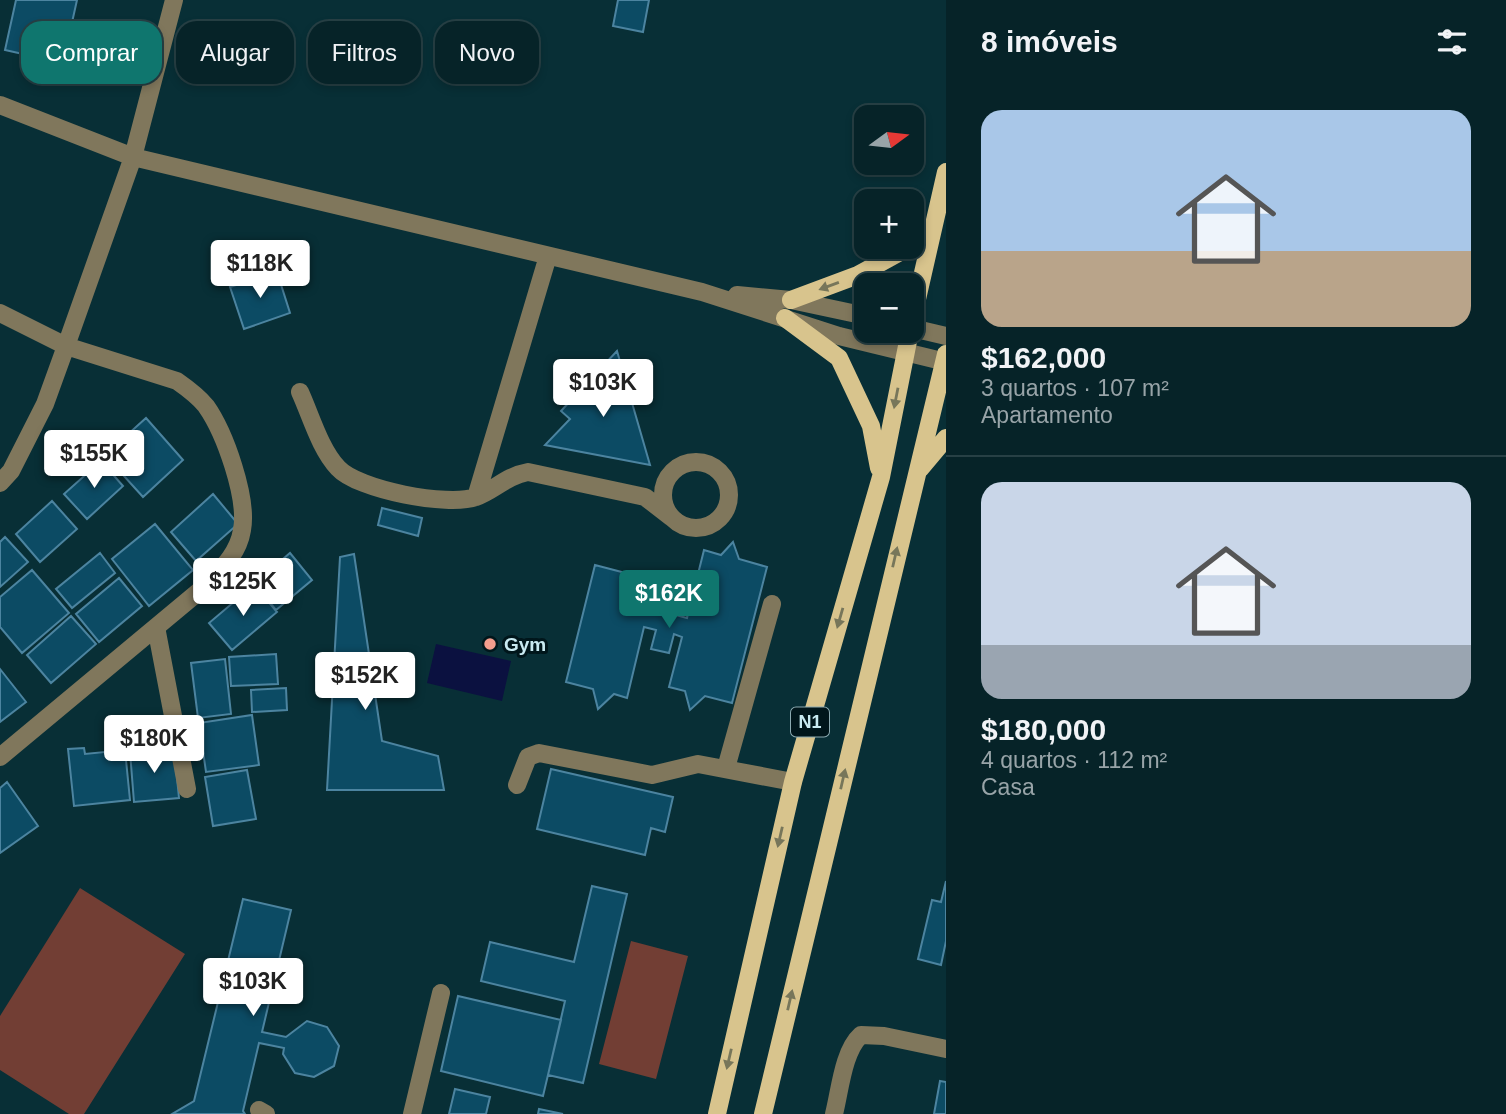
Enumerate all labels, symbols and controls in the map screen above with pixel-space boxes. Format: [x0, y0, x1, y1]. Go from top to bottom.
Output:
chip: Comprar [21, 21, 162, 84]
chip: Alugar [176, 21, 294, 84]
chip: Filtros [308, 21, 421, 84]
chip: Novo [435, 21, 539, 84]
icon: filters [1433, 23, 1471, 61]
text: 8 imóveis [981, 25, 1118, 58]
north arrow [854, 105, 924, 175]
map controls [854, 105, 924, 343]
icon: home [1163, 156, 1289, 282]
button: + [854, 189, 924, 259]
pin: $118K [211, 240, 309, 300]
text: $118K [227, 250, 293, 276]
button: − [854, 273, 924, 343]
one-way arrow [818, 280, 839, 291]
text: $162,000 [981, 341, 1106, 374]
pin: $103K [554, 360, 652, 419]
text: $103K [569, 369, 637, 395]
text: 3 quartos · 107 m² [981, 375, 1169, 401]
one-way arrow [891, 387, 902, 409]
text: Apartamento [981, 402, 1113, 428]
pin: $155K [45, 430, 143, 490]
text: $155K [60, 440, 128, 466]
icon: home [1163, 528, 1289, 654]
one-way arrow [890, 546, 901, 568]
pin: $125K [194, 558, 292, 618]
text: $125K [209, 568, 277, 594]
pin: $162K [620, 570, 718, 630]
text: $162K [635, 580, 703, 606]
one-way arrow [835, 608, 845, 629]
place label: Gym [504, 634, 546, 655]
marker: Gym [482, 636, 498, 652]
pin: $152K [316, 652, 414, 712]
text: $152K [331, 662, 399, 688]
road number: N1 [791, 708, 829, 736]
text: $180,000 [981, 713, 1106, 746]
pin: $180K [105, 716, 203, 775]
text: $180K [120, 725, 188, 751]
text: 4 quartos · 112 m² [981, 747, 1167, 773]
one-way arrow [838, 768, 849, 790]
text: Casa [981, 774, 1035, 800]
one-way arrow [774, 826, 785, 848]
pin: $103K [204, 958, 302, 1018]
text: $103K [219, 968, 287, 994]
one-way arrow [785, 989, 796, 1011]
one-way arrow [724, 1048, 735, 1070]

